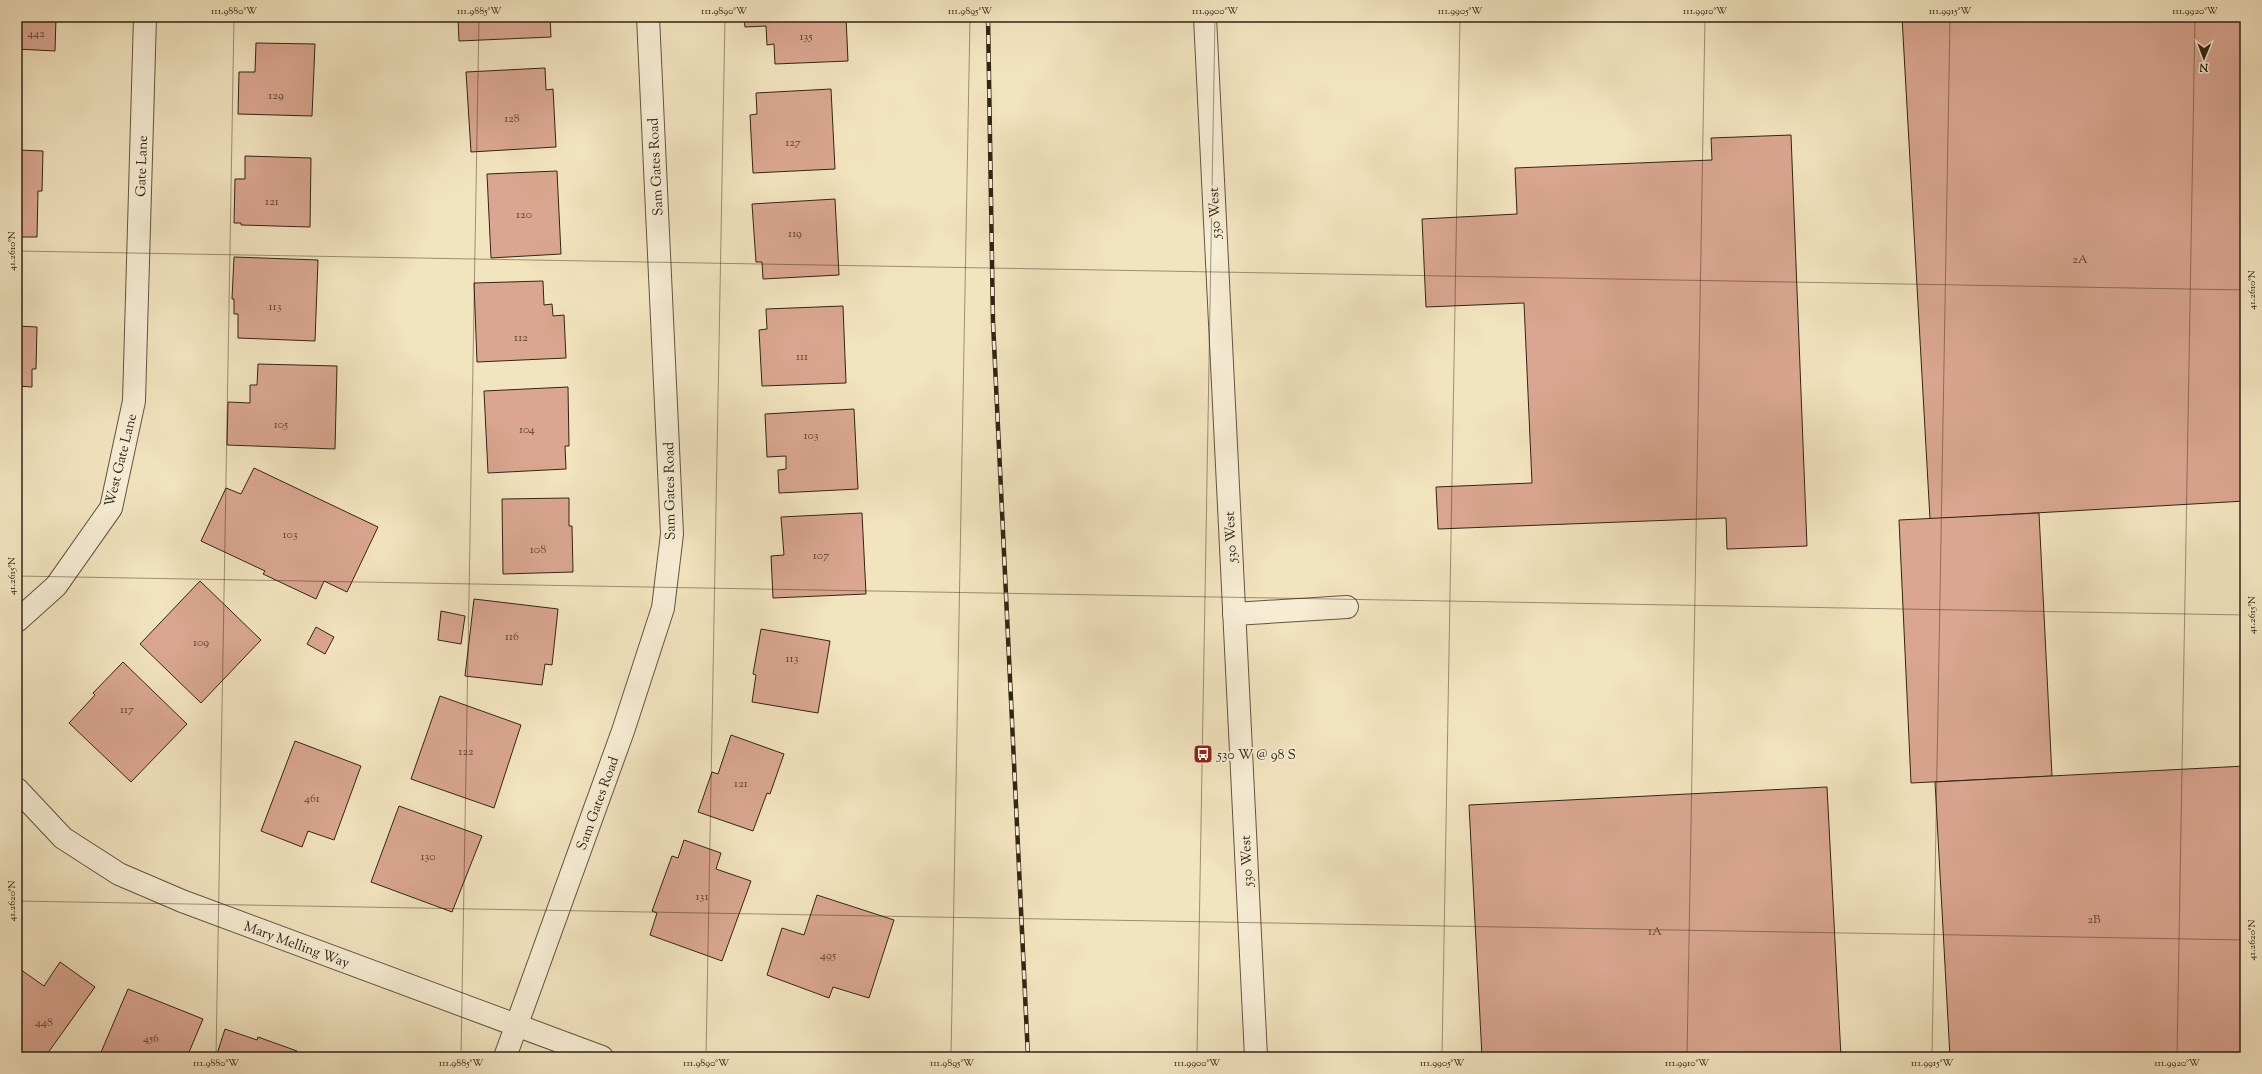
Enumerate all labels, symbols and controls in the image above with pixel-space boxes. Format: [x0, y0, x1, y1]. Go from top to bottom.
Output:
text: 111.9880°W [211, 4, 257, 19]
text: 111.9885°W [457, 4, 501, 19]
text: 111.9890°W [701, 4, 747, 19]
text: 111.9895°W [948, 4, 992, 19]
text: 111.9900°W [1192, 4, 1238, 19]
text: 111.9905°W [1438, 4, 1482, 19]
text: 111.9910°W [1683, 4, 1727, 19]
text: 111.9915°W [1929, 4, 1971, 19]
text: 111.9920°W [2172, 4, 2218, 19]
house number: 442 [27, 25, 45, 43]
house number: 135 [799, 28, 813, 46]
north arrow [2184, 38, 2224, 78]
text: N [2199, 59, 2209, 75]
house number: 129 [268, 87, 284, 105]
house number: 128 [504, 110, 520, 128]
street label: Sam Gates Road [644, 117, 670, 217]
house number: 127 [785, 134, 801, 152]
street label: Gate Lane [132, 135, 154, 197]
street label: 530 West [1205, 186, 1227, 240]
house number: 121 [265, 193, 279, 211]
house number: 120 [516, 206, 532, 224]
house number: 119 [788, 225, 802, 243]
text: 41.2610°N [5, 231, 20, 271]
house number: 2A [2072, 251, 2088, 269]
text: 41.2610°N [2245, 270, 2260, 310]
house number: 113 [268, 298, 282, 316]
house number: 112 [514, 329, 528, 347]
house number: 111 [796, 348, 808, 366]
street label: West Gate Lane [101, 412, 143, 509]
house number: 105 [274, 416, 288, 434]
house number: 104 [519, 421, 535, 439]
house number: 103 [803, 427, 819, 445]
street label: Sam Gates Road [660, 442, 682, 540]
street label: 530 West [1221, 510, 1243, 564]
house number: 103 [282, 526, 298, 544]
house number: 108 [530, 541, 546, 559]
house number: 107 [813, 547, 829, 565]
text: 41.2615°N [5, 557, 20, 595]
text: 41.2615°N [2245, 596, 2260, 634]
house number: 116 [505, 628, 519, 646]
house number: 109 [193, 634, 209, 652]
house number: 113 [785, 650, 799, 668]
house number: 117 [120, 701, 134, 719]
house number: 122 [458, 743, 474, 761]
bus stop icon: 530 W @ 98 S [1192, 743, 1214, 765]
place label: 530 W @ 98 S [1216, 746, 1296, 766]
street label: Sam Gates Road [573, 754, 625, 853]
house number: 121 [734, 775, 748, 793]
house number: 461 [304, 790, 320, 808]
street label: 530 West [1237, 834, 1259, 888]
house number: 130 [420, 848, 436, 866]
text: 41.2620°N [5, 881, 20, 921]
house number: 131 [695, 888, 709, 906]
house number: 2B [2087, 911, 2101, 929]
street label: Mary Melling Way [241, 917, 352, 974]
text: 41.2620°N [2245, 920, 2260, 960]
house number: 1A [1648, 923, 1662, 941]
house number: 495 [820, 947, 836, 965]
house number: 448 [35, 1014, 53, 1032]
house number: 456 [143, 1030, 159, 1048]
text: 111.9880°W [193, 1056, 239, 1071]
text: 111.9885°W [439, 1056, 483, 1071]
text: 111.9890°W [683, 1056, 729, 1071]
text: 111.9895°W [930, 1056, 974, 1071]
text: 111.9900°W [1174, 1056, 1220, 1071]
text: 111.9905°W [1420, 1056, 1464, 1071]
text: 111.9910°W [1665, 1056, 1709, 1071]
text: 111.9915°W [1911, 1056, 1953, 1071]
text: 111.9920°W [2154, 1056, 2200, 1071]

